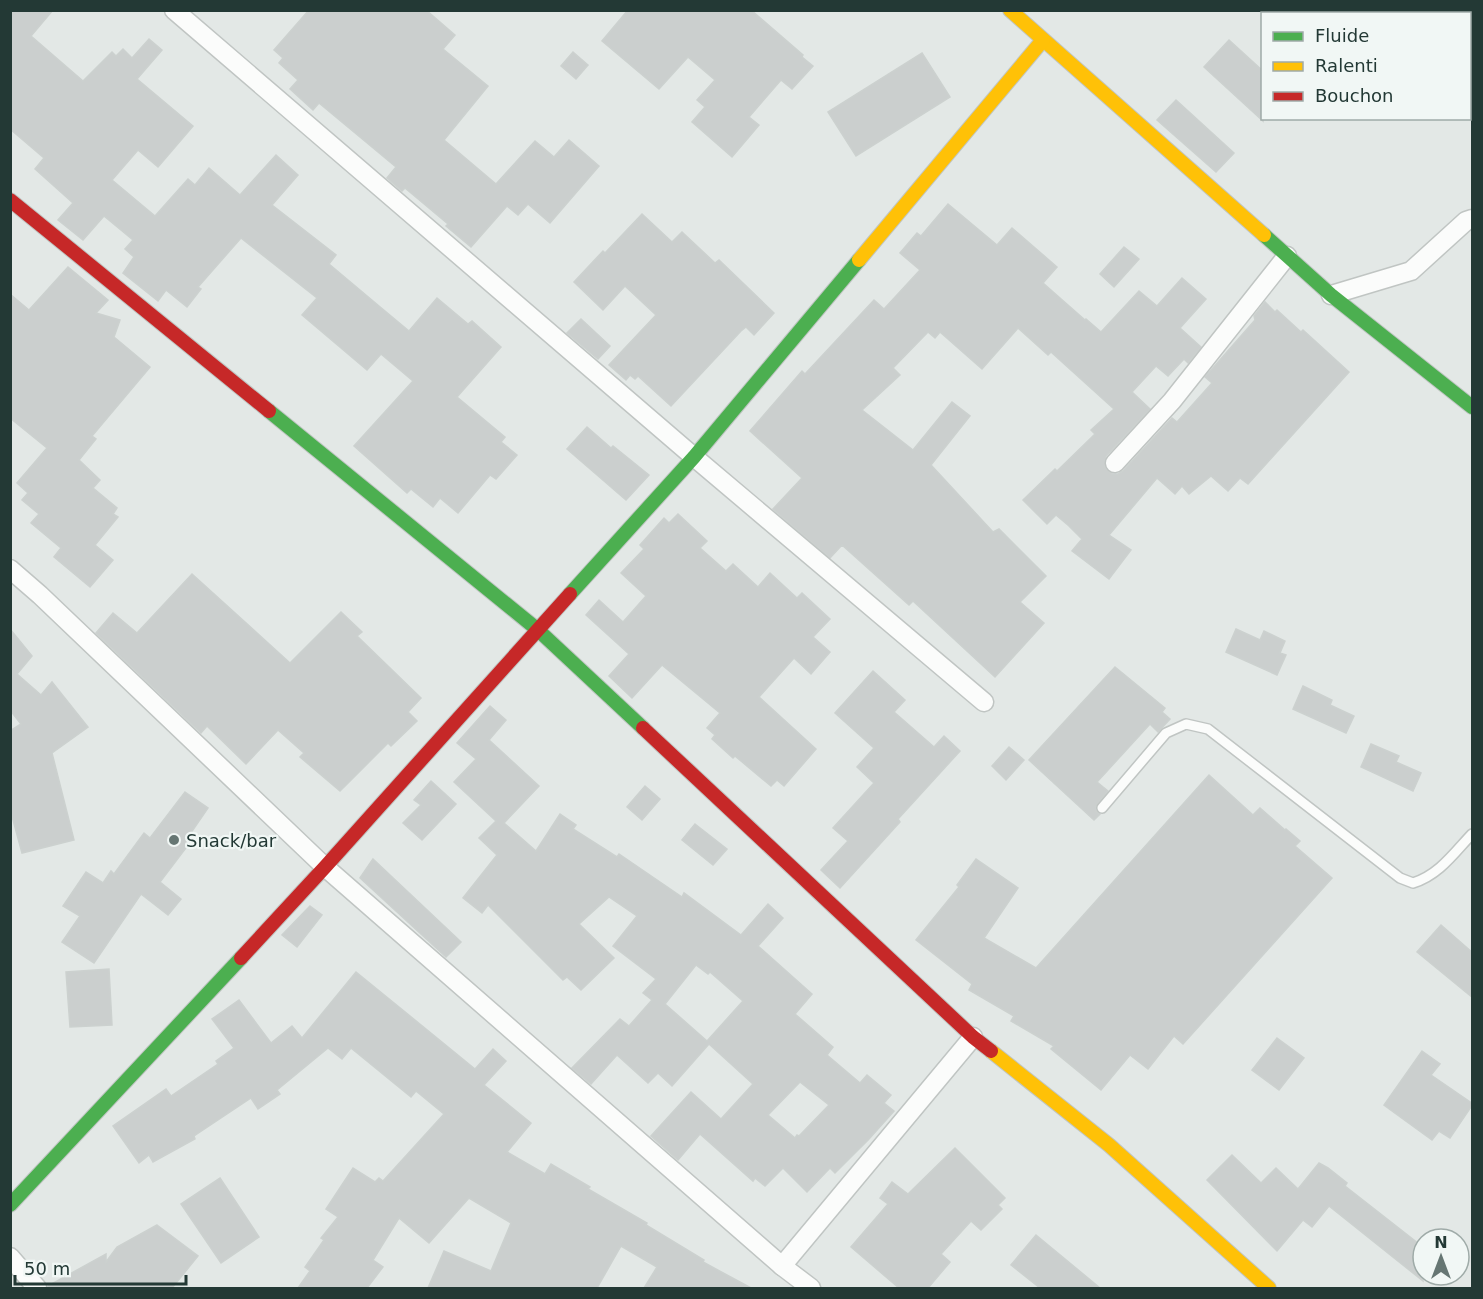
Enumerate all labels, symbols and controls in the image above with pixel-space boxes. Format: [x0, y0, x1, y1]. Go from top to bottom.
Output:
legend [1261, 12, 1471, 120]
text: Fluide [1315, 25, 1369, 46]
text: Ralenti [1315, 55, 1378, 76]
text: Bouchon [1315, 85, 1394, 106]
place label: Snack/bar [186, 830, 277, 851]
marker: Snack/bar [167, 833, 181, 847]
north arrow [1411, 1227, 1471, 1287]
text: N [1434, 1233, 1448, 1252]
scale bar [15, 1248, 186, 1286]
text: 50 m [24, 1258, 70, 1279]

